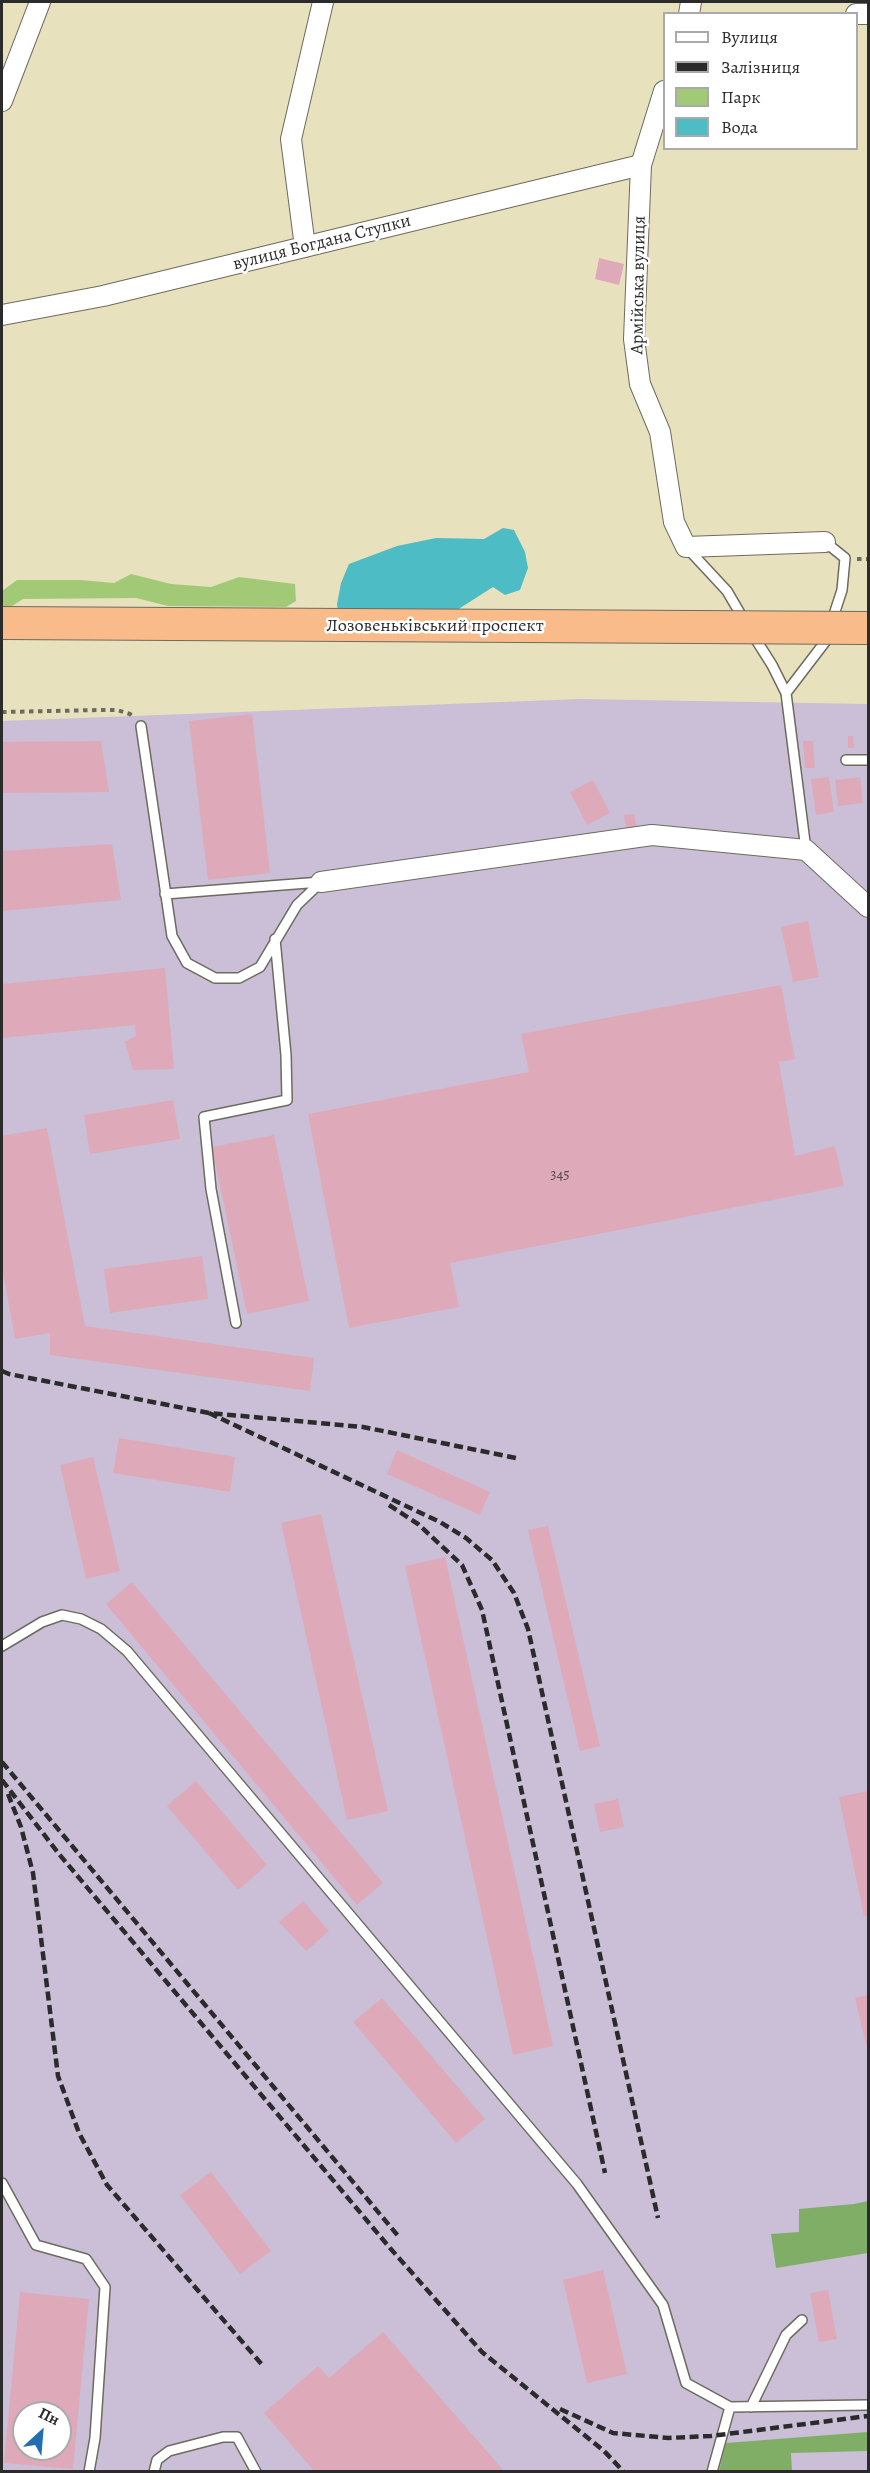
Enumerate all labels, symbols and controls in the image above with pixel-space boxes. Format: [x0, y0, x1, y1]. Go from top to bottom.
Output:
legend [663, 12, 858, 150]
text: Вулиця [721, 25, 778, 49]
text: Залізниця [721, 55, 800, 79]
text: Парк [721, 85, 761, 109]
text: Вода [721, 115, 758, 139]
street label: вулиця Богдана Ступки [231, 210, 413, 276]
street label: Армійська вулиця [627, 215, 651, 355]
street label: Лозовеньківський проспект [326, 616, 544, 638]
house number: 345 [550, 1166, 570, 1184]
north arrow [12, 2401, 72, 2461]
text: Пн [35, 2402, 63, 2431]

